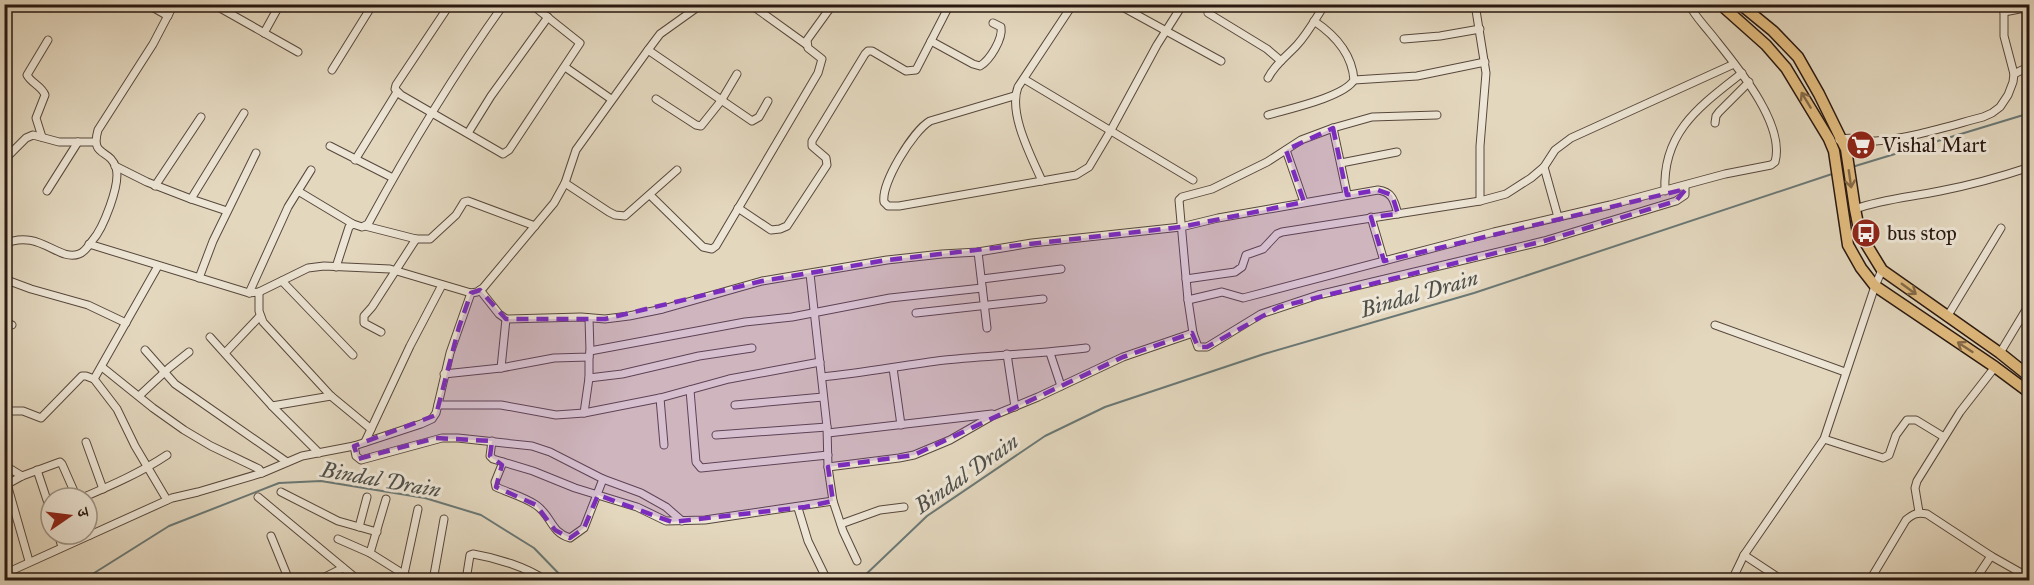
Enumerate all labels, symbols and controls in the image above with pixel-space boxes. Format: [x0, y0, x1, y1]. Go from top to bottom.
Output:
one-way arrow [1800, 92, 1812, 109]
supermarket icon: Vishal Mart [1845, 129, 1877, 161]
place label: Vishal Mart [1881, 132, 1987, 158]
one-way arrow [1845, 169, 1856, 188]
bus stop icon: bus stop [1850, 217, 1882, 249]
place label: bus stop [1887, 220, 1957, 246]
water label: Bindal Drain [1356, 264, 1482, 323]
one-way arrow [1900, 283, 1916, 295]
one-way arrow [1957, 341, 1974, 353]
water label: Bindal Drain [908, 427, 1024, 520]
water label: Bindal Drain [318, 456, 443, 503]
north arrow [39, 486, 99, 546]
text: उ [73, 505, 94, 521]

